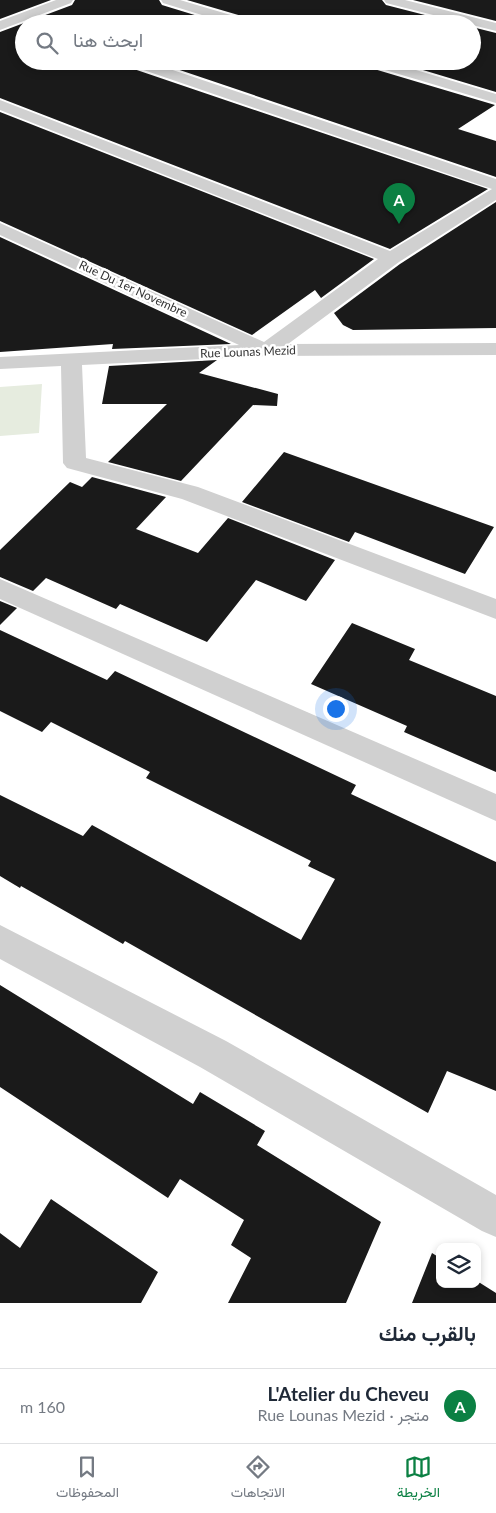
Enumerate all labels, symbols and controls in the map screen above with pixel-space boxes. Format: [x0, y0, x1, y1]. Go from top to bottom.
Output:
search box [15, 15, 481, 70]
text: ابحث هنا [73, 28, 143, 51]
icon: search [33, 29, 61, 57]
pin: A [383, 183, 415, 224]
street label: Rue Du 1er Novembre [77, 257, 190, 320]
street label: Rue Lounas Mezid [200, 342, 296, 361]
your location [323, 696, 349, 722]
map controls [436, 1243, 481, 1288]
button: layers [436, 1243, 481, 1288]
text: بالقرب منك [379, 1320, 476, 1345]
text: L'Atelier du Cheveu [268, 1382, 429, 1405]
text: 160 m [20, 1397, 65, 1416]
text: A [454, 1397, 466, 1416]
text: متجر · Rue Lounas Mezid [258, 1405, 429, 1424]
tab: المحفوظات [56, 1453, 119, 1505]
tab: الاتجاهات [231, 1453, 285, 1505]
tab: الخريطة [397, 1453, 440, 1505]

